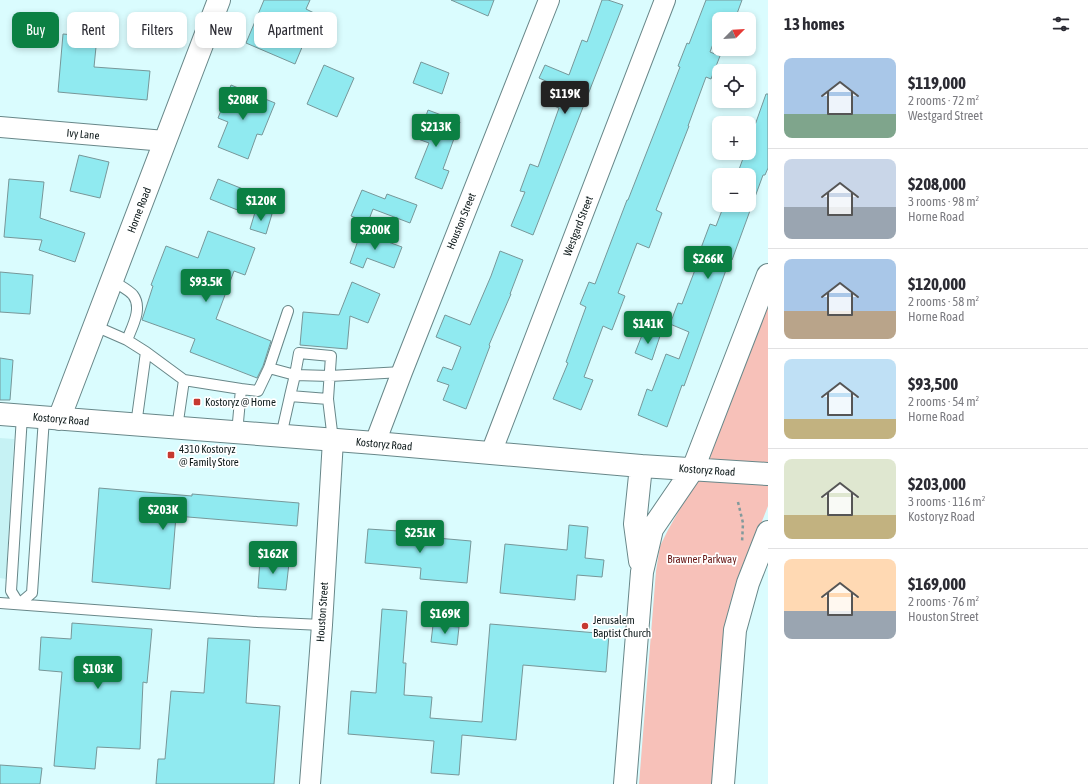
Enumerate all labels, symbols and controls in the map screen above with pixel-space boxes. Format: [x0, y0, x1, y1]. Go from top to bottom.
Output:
chip: Buy [12, 12, 59, 48]
chip: Rent [67, 12, 119, 48]
chip: Filters [127, 12, 187, 48]
chip: New [195, 12, 246, 48]
chip: Apartment [254, 12, 337, 48]
north arrow [712, 12, 756, 56]
map controls [712, 12, 756, 212]
icon: filters [1050, 13, 1072, 35]
text: 13 homes [784, 14, 845, 34]
button: locate [712, 64, 756, 108]
text: $119,000 [908, 73, 966, 93]
icon: home [816, 74, 864, 122]
pin: $119K [537, 81, 593, 115]
text: $119K [550, 86, 580, 101]
pin: $208K [215, 87, 271, 121]
text: $208K [228, 92, 258, 107]
text: 2 rooms · 72 m² [908, 93, 979, 108]
text: Westgard Street [908, 108, 983, 123]
pin: $213K [408, 114, 464, 148]
button: + [712, 116, 756, 160]
text: $213K [421, 119, 451, 134]
street label: Ivy Lane [66, 127, 100, 141]
button: − [712, 168, 756, 212]
text: $208,000 [908, 174, 966, 194]
icon: home [816, 175, 864, 223]
street label: Horne Road [125, 186, 153, 234]
pin: $120K [233, 188, 289, 222]
street label: Houston Street [444, 191, 478, 251]
text: $120K [246, 193, 276, 208]
street label: Westgard Street [561, 194, 595, 258]
text: 3 rooms · 98 m² [908, 194, 979, 209]
text: Horne Road [908, 209, 964, 224]
pin: $200K [347, 217, 403, 251]
text: $200K [360, 222, 390, 237]
pin: $266K [680, 246, 736, 280]
text: $266K [693, 251, 723, 266]
pin: $93.5K [173, 269, 239, 303]
text: $93.5K [190, 274, 222, 289]
text: $120,000 [908, 274, 966, 294]
icon: home [816, 275, 864, 323]
text: 2 rooms · 58 m² [908, 294, 979, 309]
text: Horne Road [908, 309, 964, 324]
pin: $141K [620, 311, 676, 345]
text: $141K [633, 316, 663, 331]
text: $93,500 [908, 374, 958, 394]
icon: home [816, 375, 864, 423]
text: 2 rooms · 54 m² [908, 394, 979, 409]
place label: Kostoryz @ Horne [205, 396, 276, 408]
marker: Kostoryz @ Horne [192, 397, 202, 407]
text: Horne Road [908, 409, 964, 424]
street label: Kostoryz Road [32, 411, 90, 427]
street label: Kostoryz Road [355, 436, 413, 452]
place label: 4310 Kostoryz @ Family Store [179, 443, 239, 468]
marker: 4310 Kostoryz @ Family Store [166, 450, 176, 460]
street label: Kostoryz Road [678, 462, 736, 478]
text: $203,000 [908, 474, 966, 494]
icon: home [816, 475, 864, 523]
text: 3 rooms · 116 m² [908, 494, 985, 509]
pin: $203K [135, 497, 191, 531]
text: $203K [148, 502, 178, 517]
text: Kostoryz Road [908, 509, 975, 524]
pin: $251K [392, 520, 448, 554]
text: $251K [405, 525, 435, 540]
pin: $162K [245, 541, 301, 575]
text: $162K [258, 546, 288, 561]
park label: Brawner Parkway [667, 553, 737, 565]
text: $169,000 [908, 574, 966, 594]
icon: home [816, 575, 864, 623]
street label: Houston Street [314, 582, 330, 642]
text: 2 rooms · 76 m² [908, 594, 979, 609]
pin: $169K [417, 601, 473, 635]
text: $169K [430, 606, 460, 621]
text: Houston Street [908, 609, 979, 624]
place label: Jerusalem Baptist Church [593, 614, 651, 639]
marker: Jerusalem Baptist Church [580, 621, 590, 631]
pin: $103K [70, 656, 126, 690]
text: $103K [83, 661, 113, 676]

